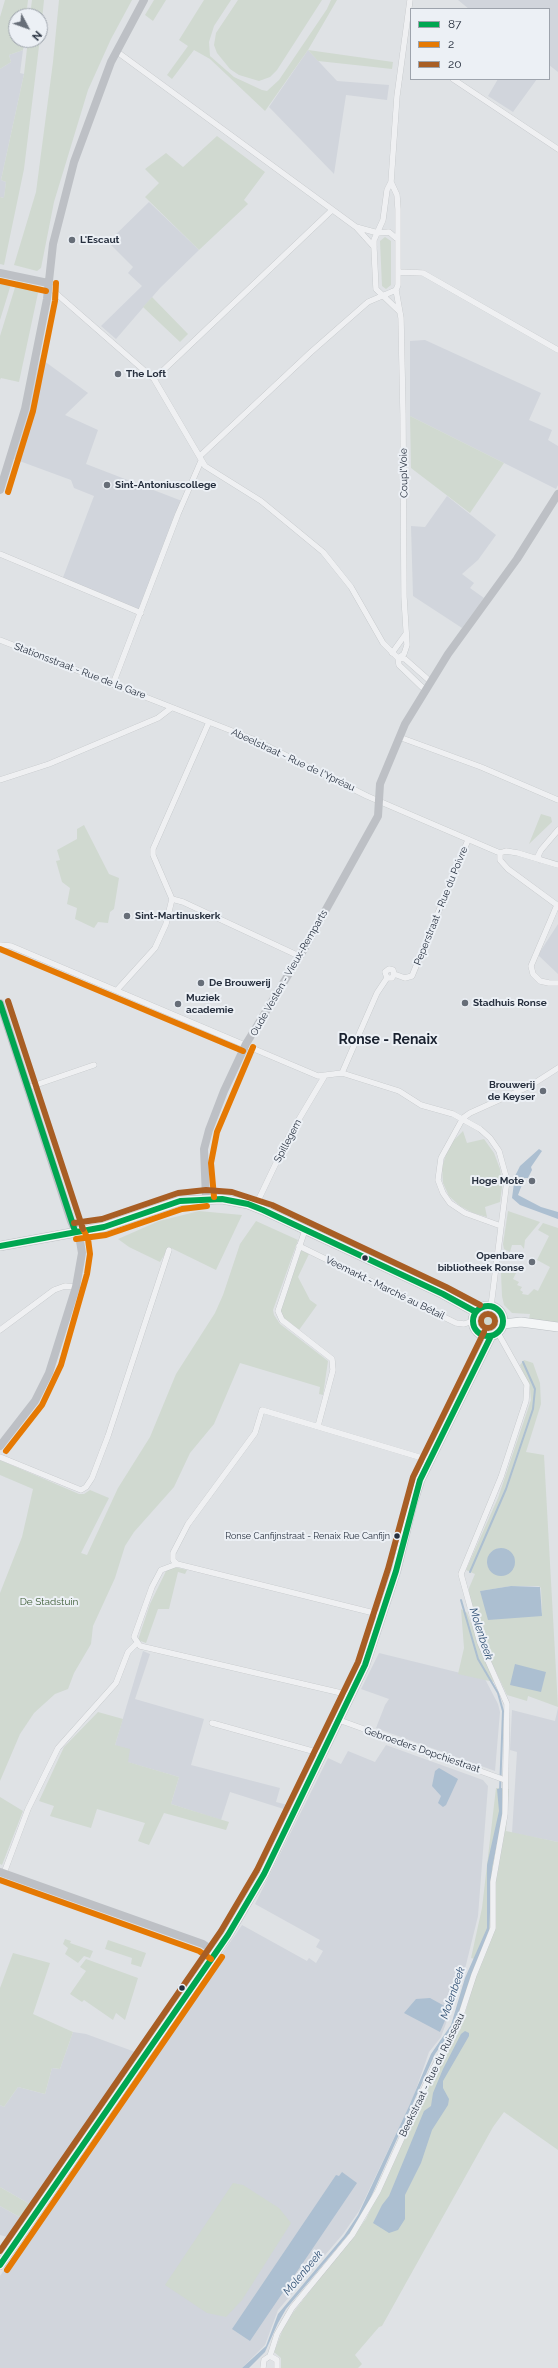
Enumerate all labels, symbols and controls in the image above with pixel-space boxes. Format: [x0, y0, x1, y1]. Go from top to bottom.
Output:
north arrow [8, 8, 48, 48]
legend [410, 8, 550, 80]
text: 87 [448, 17, 462, 31]
text: N [29, 28, 44, 43]
text: 2 [448, 37, 454, 51]
text: 20 [448, 57, 462, 71]
place label: L'Escaut [80, 234, 119, 246]
marker: L'Escaut [67, 235, 77, 245]
place label: The Loft [126, 368, 166, 380]
marker: The Loft [113, 369, 123, 379]
street label: Coupl'Voie [398, 448, 410, 498]
place label: Sint-Antoniuscollege [115, 479, 216, 491]
marker: Sint-Antoniuscollege [102, 480, 112, 490]
street label: Stationsstraat - Rue de la Gare [12, 640, 148, 702]
street label: Abeelstraat - Rue de l'Ypréau [229, 726, 357, 794]
street label: Peperstraat - Rue du Poivre [412, 845, 470, 967]
street label: Oude Vesten - Vieux-Remparts [248, 908, 330, 1038]
place label: Sint-Martinuskerk [135, 910, 220, 922]
marker: Sint-Martinuskerk [122, 911, 132, 921]
place label: De Brouwerij [209, 977, 271, 989]
marker: De Brouwerij [196, 978, 206, 988]
place label: Muziek academie [186, 992, 233, 1016]
place label: Stadhuis Ronse [473, 997, 547, 1009]
marker: Stadhuis Ronse [460, 998, 470, 1008]
marker: Muziek academie [173, 999, 183, 1009]
district label: Ronse - Renaix [339, 1032, 437, 1048]
place label: Brouwerij de Keyser [488, 1079, 535, 1102]
marker: Brouwerij de Keyser [538, 1086, 548, 1096]
street label: Spillegem [272, 1117, 304, 1165]
place label: Hoge Mote [472, 1175, 524, 1187]
marker: Hoge Mote [527, 1176, 537, 1186]
place label: Openbare bibliotheek Ronse [438, 1250, 524, 1274]
unlabelled marker [360, 1253, 370, 1263]
street label: Veemarkt - Marché au Bétail [323, 1254, 447, 1322]
marker: Openbare bibliotheek Ronse [527, 1257, 537, 1267]
place label: Ronse Canfijnstraat - Renaix Rue Canfijn [225, 1531, 390, 1541]
marker: Ronse Canfijnstraat - Renaix Rue Canfijn [392, 1531, 402, 1541]
park label: De Stadstuin [20, 1596, 78, 1608]
water label: Molenbeek [466, 1606, 496, 1662]
street label: Gebroeders Dopchiestraat [362, 1724, 482, 1776]
water label: Molenbeek [438, 1965, 468, 2021]
unlabelled marker [177, 1983, 187, 1993]
street label: Beekstraat - Rue du Ruisseau [397, 2011, 467, 2139]
water label: Molenbeek [280, 2248, 326, 2298]

